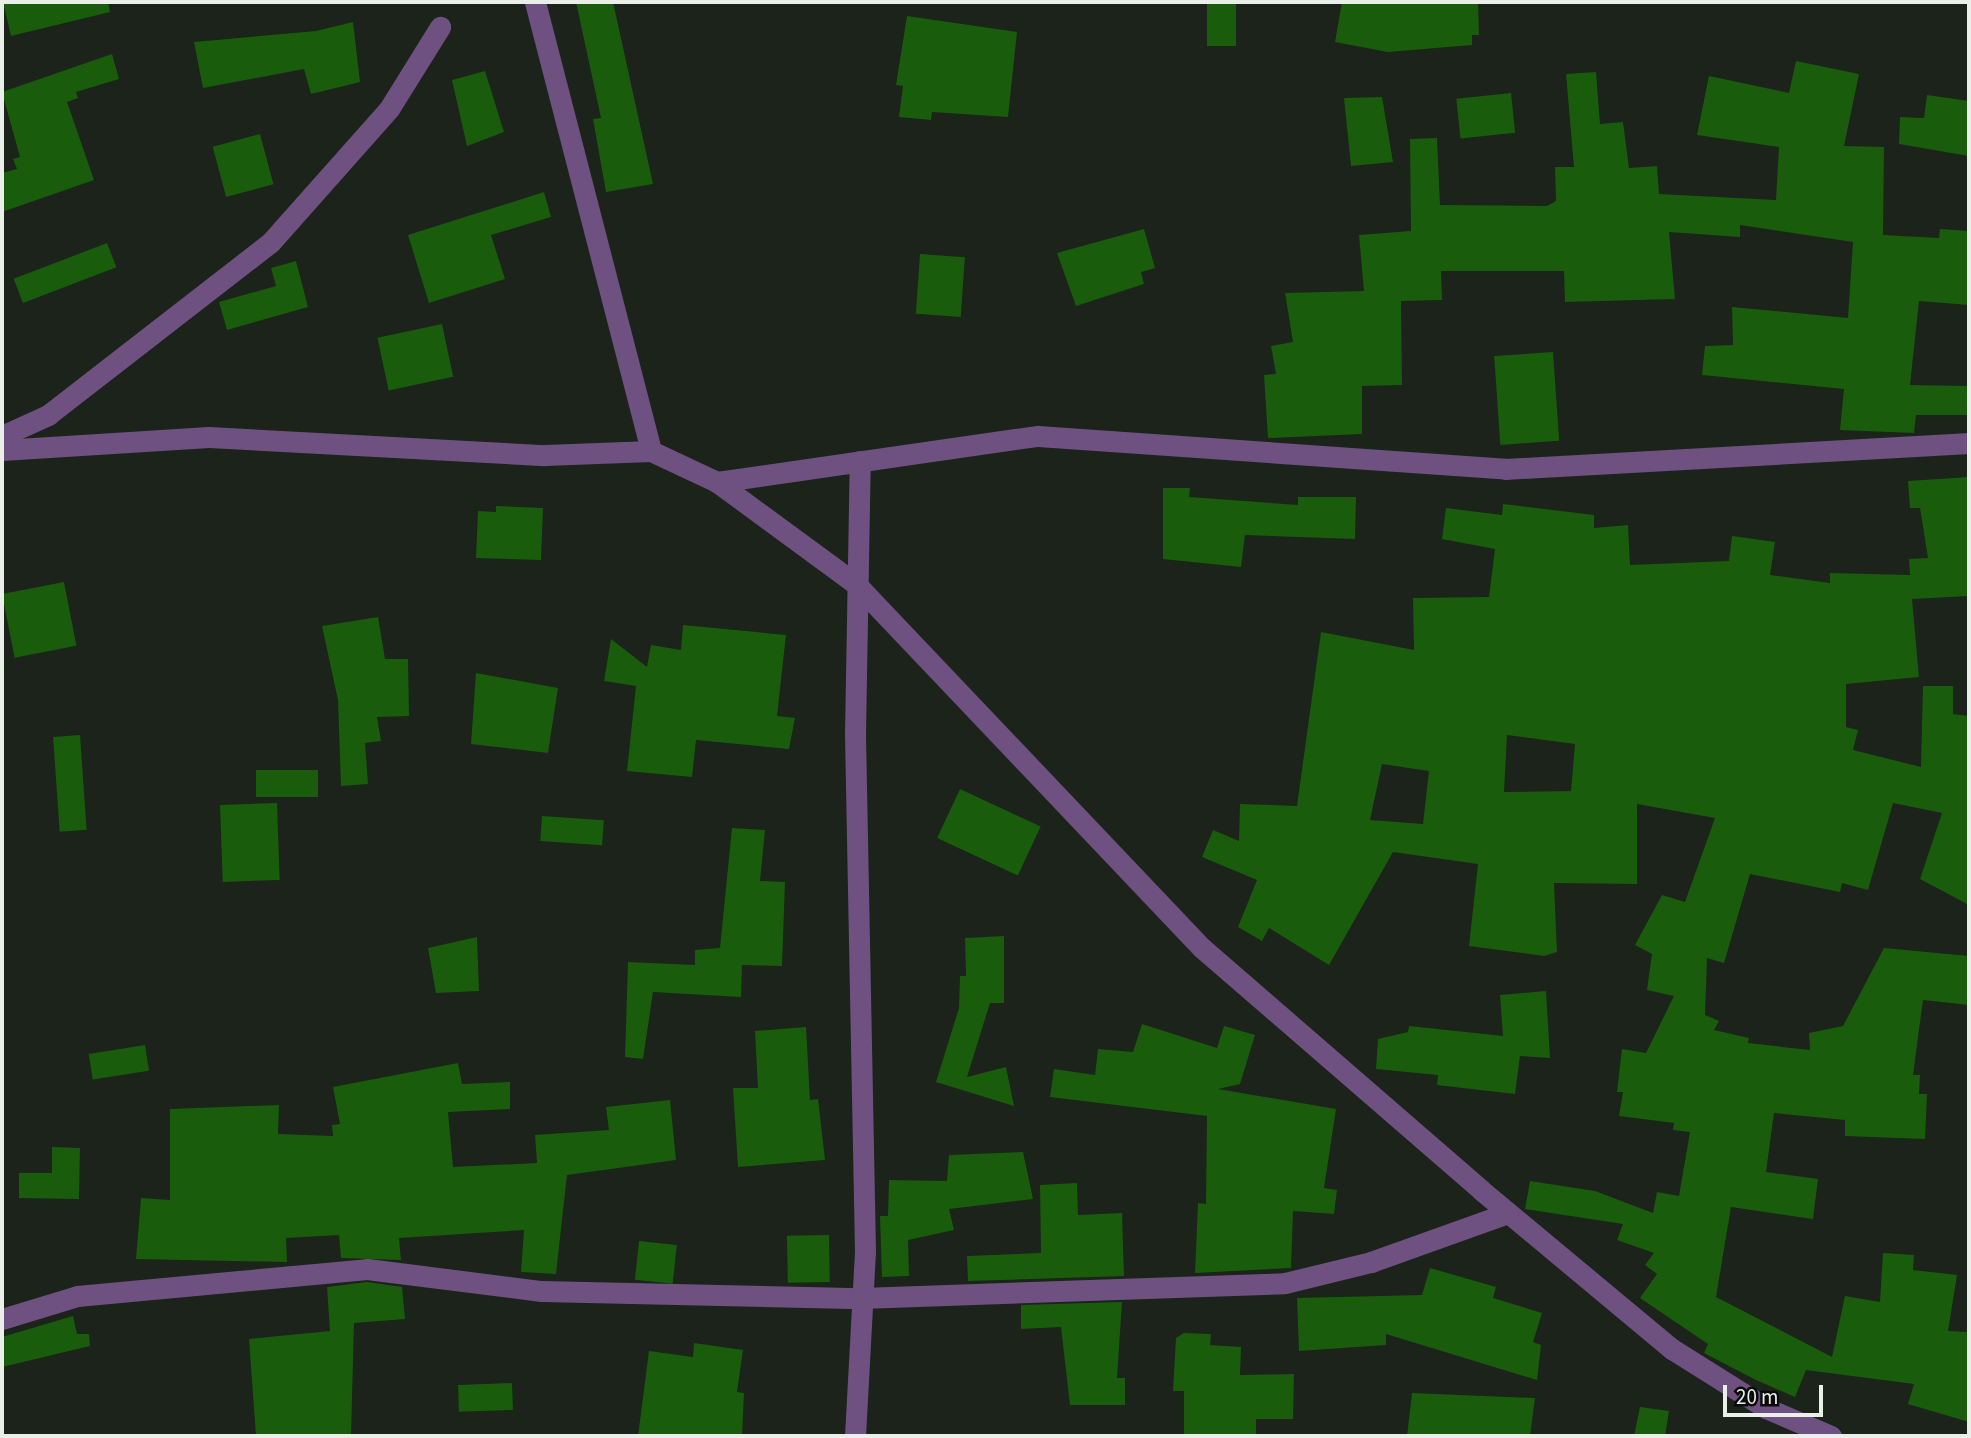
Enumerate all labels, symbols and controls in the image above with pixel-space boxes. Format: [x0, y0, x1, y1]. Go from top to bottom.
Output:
scale bar [1726, 1372, 1826, 1416]
text: 20 m [1736, 1382, 1778, 1412]

